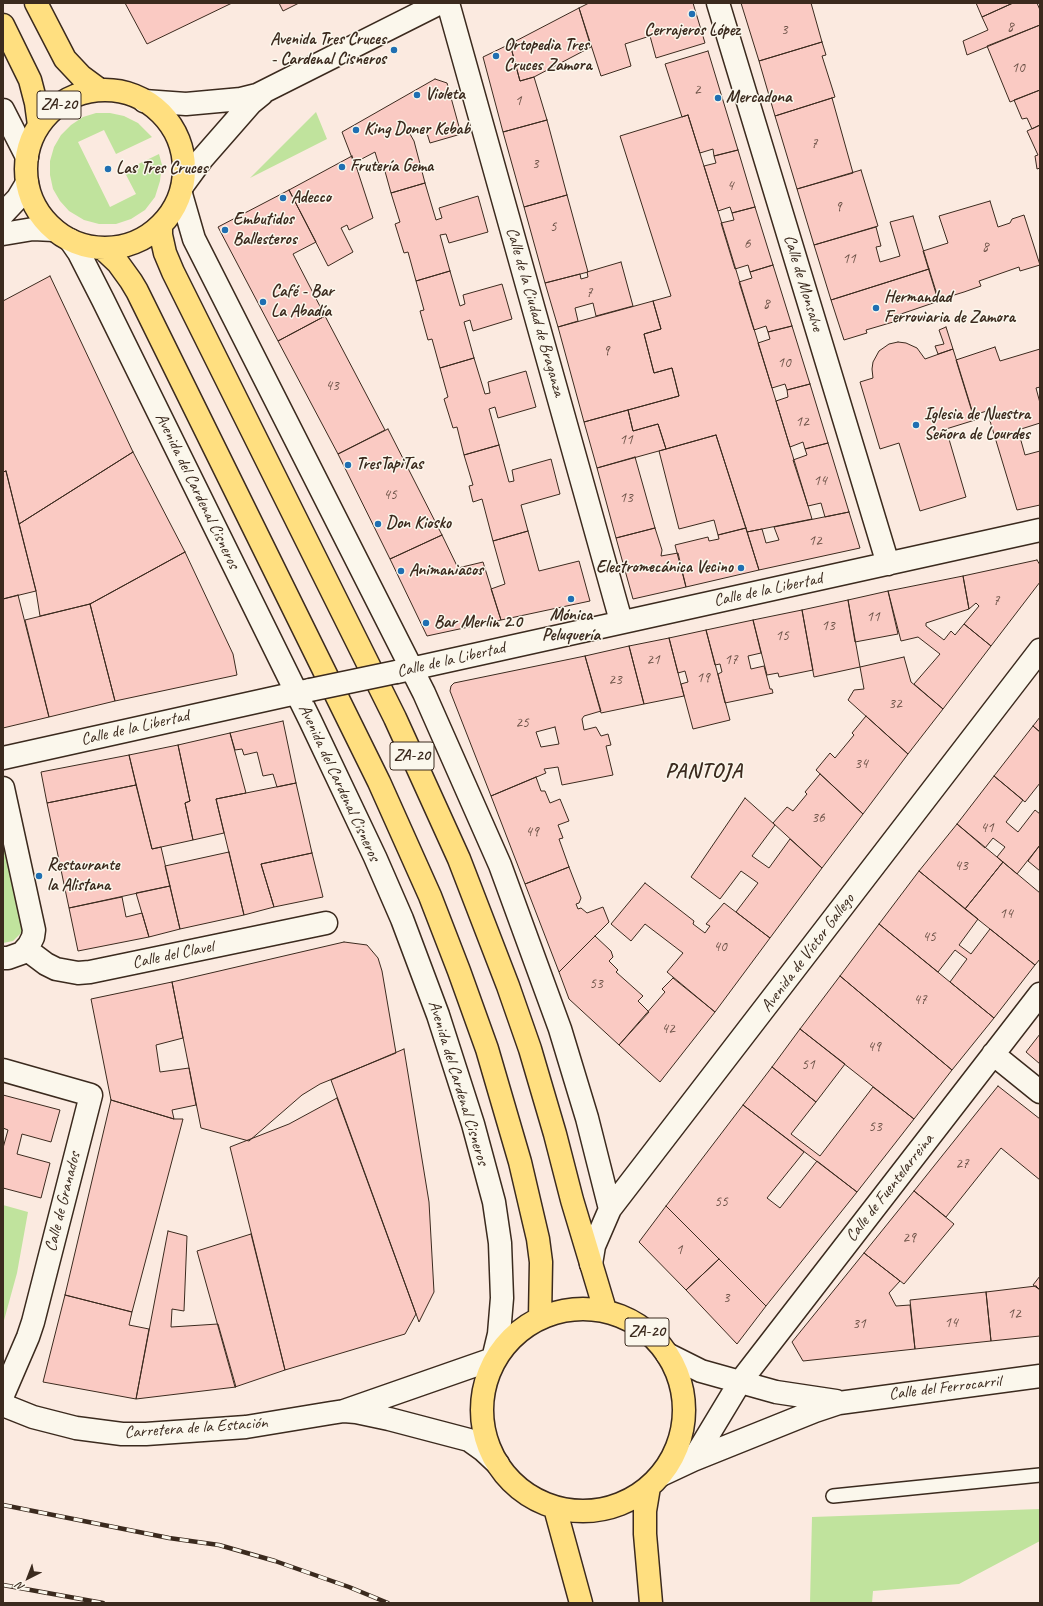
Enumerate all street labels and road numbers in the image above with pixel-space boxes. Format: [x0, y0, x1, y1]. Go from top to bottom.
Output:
road number: ZA-20 [37, 91, 81, 119]
street label: Calle de la Ciudad de Braganza [501, 225, 569, 399]
street label: Calle de Monsalve [779, 232, 827, 334]
street label: Avenida del Cardenal Cisneros [150, 410, 244, 572]
street label: Calle de la Libertad [712, 569, 824, 611]
street label: Calle de la Libertad [395, 638, 507, 682]
street label: Avenida del Cardenal Cisneros [294, 701, 384, 865]
street label: Calle de la Libertad [79, 706, 191, 750]
road number: ZA-20 [390, 742, 434, 770]
street label: Avenida de Víctor Gallego [757, 890, 859, 1016]
street label: Calle del Clavel [131, 936, 215, 974]
street label: Avenida del Cardenal Cisneros [423, 998, 493, 1168]
street label: Calle de Fuentelarreina [841, 1130, 939, 1246]
street label: Calle de Granados [41, 1150, 85, 1254]
road number: ZA-20 [625, 1318, 669, 1346]
street label: Calle del Ferrocarril [888, 1371, 1002, 1405]
street label: Carretera de la Estación [124, 1413, 268, 1443]

